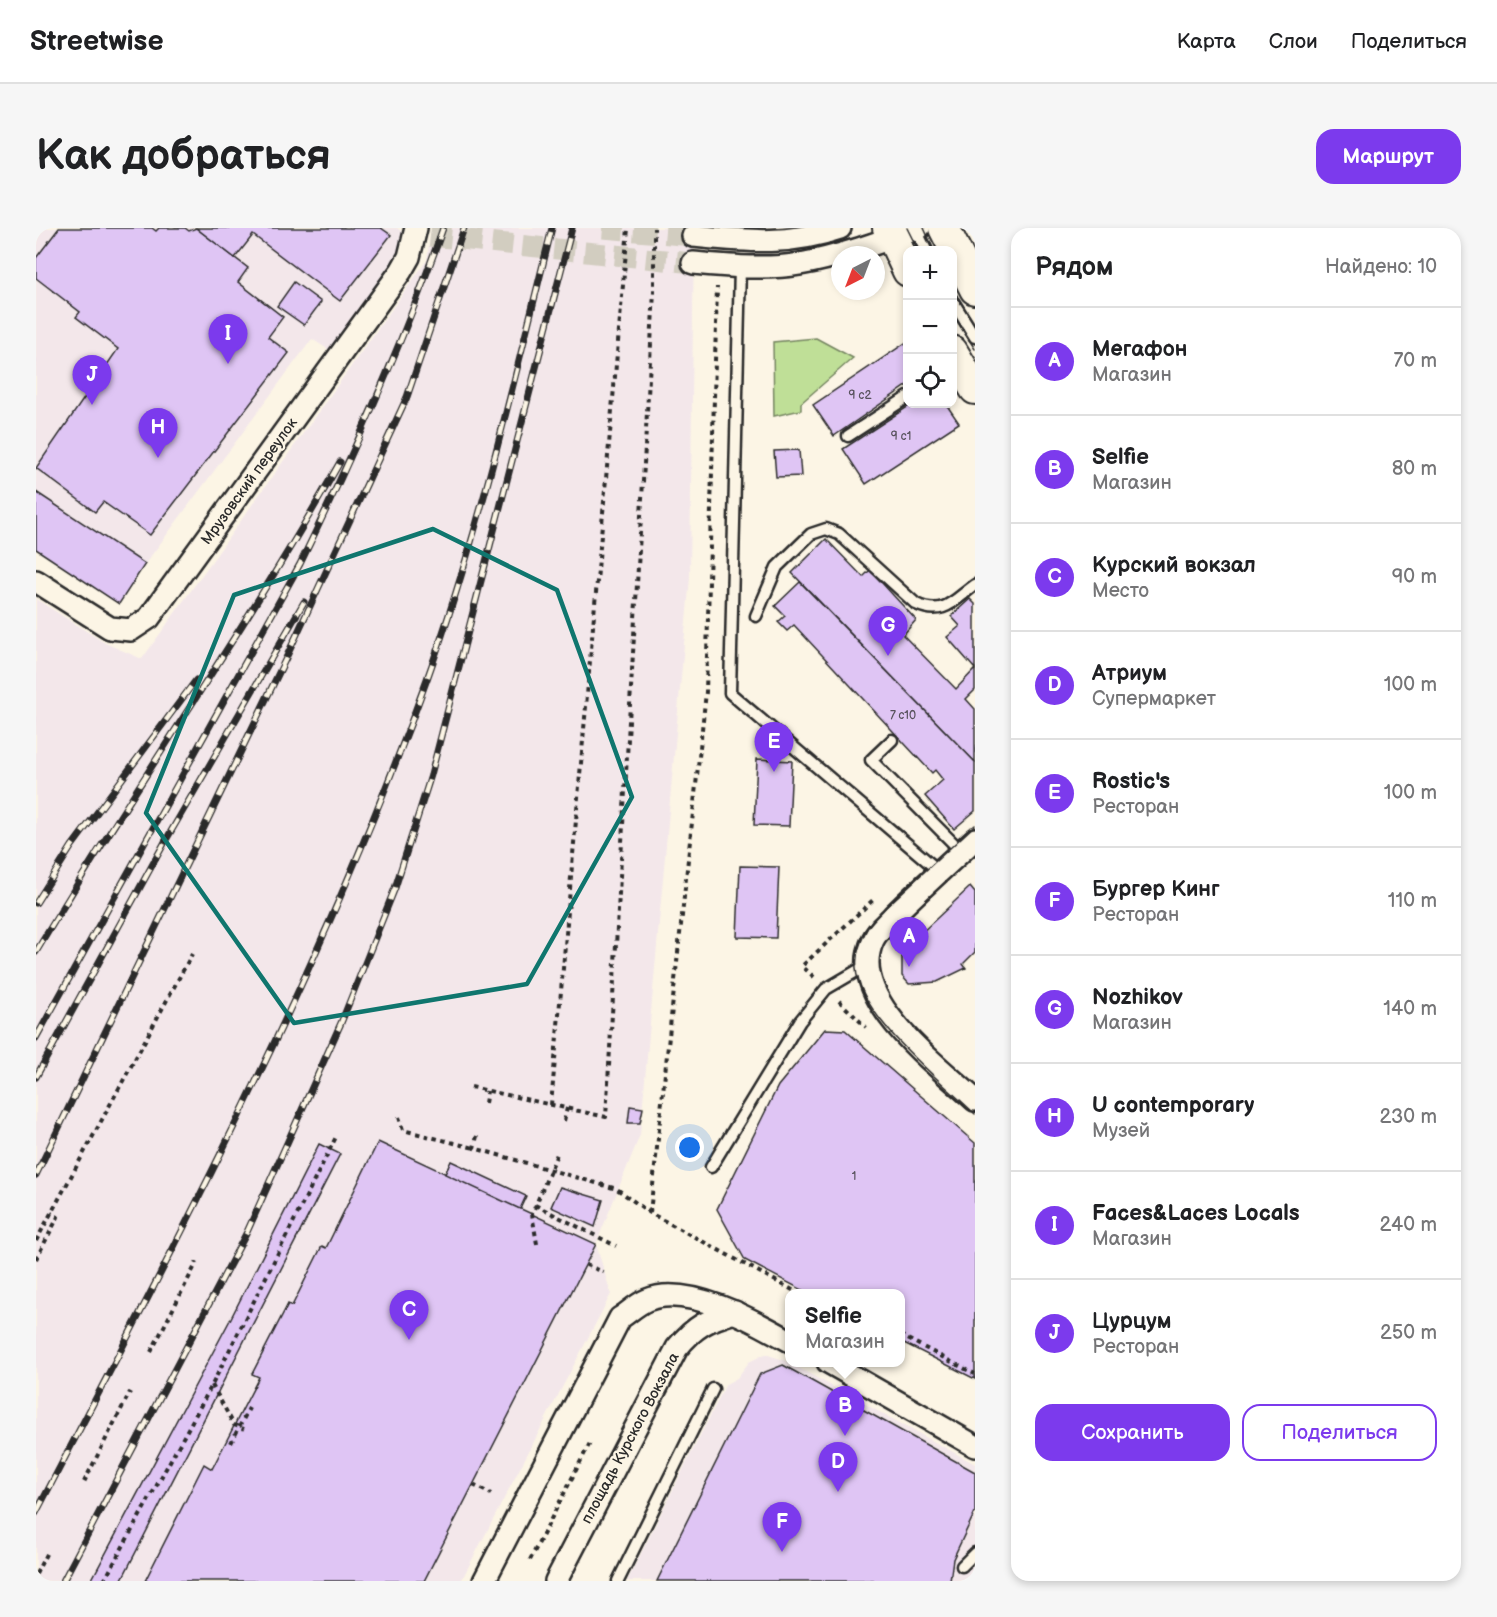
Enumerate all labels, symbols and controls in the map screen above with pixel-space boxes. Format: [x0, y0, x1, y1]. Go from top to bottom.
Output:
text: Streetwise [30, 25, 163, 58]
text: Карта [1177, 29, 1236, 54]
text: Слои [1269, 29, 1318, 54]
text: Поделиться [1351, 29, 1467, 54]
button: Маршрут [1316, 129, 1461, 184]
text: Как добраться [36, 131, 331, 182]
north arrow [831, 246, 885, 300]
map controls [903, 246, 957, 408]
button: + [903, 246, 957, 300]
text: Рядом [1035, 252, 1113, 283]
text: Найдено: 10 [1325, 255, 1437, 279]
button: − [903, 300, 957, 354]
pin: I [208, 314, 248, 364]
text: Мегафон [1092, 336, 1187, 363]
text: A [1048, 349, 1061, 373]
text: 70 m [1393, 349, 1437, 373]
button: locate [903, 354, 957, 408]
pin: J [72, 356, 112, 405]
text: Магазин [1092, 363, 1172, 387]
house number: 9 с2 [848, 388, 872, 403]
pin: H [138, 408, 178, 458]
street label: Мрузовский переулок [197, 414, 302, 548]
house number: 9 с1 [891, 429, 911, 444]
text: Selfie [1092, 444, 1149, 471]
text: B [1047, 457, 1062, 481]
text: 80 m [1392, 457, 1437, 481]
text: Магазин [1092, 471, 1172, 495]
text: Курский вокзал [1092, 552, 1256, 579]
text: C [1047, 565, 1062, 589]
text: 90 m [1392, 565, 1437, 589]
text: Место [1092, 579, 1149, 603]
pin: G [868, 606, 908, 656]
text: Атриум [1092, 660, 1167, 687]
text: D [1048, 673, 1061, 697]
text: 100 m [1384, 673, 1437, 697]
text: Супермаркет [1092, 687, 1216, 711]
house number: 7 с10 [890, 708, 916, 723]
pin: E [754, 722, 794, 772]
text: Rostic's [1092, 768, 1170, 795]
text: E [1048, 781, 1061, 805]
text: 100 m [1384, 781, 1437, 805]
text: Ресторан [1092, 795, 1179, 819]
text: Бургер Кинг [1092, 876, 1220, 903]
text: F [1048, 889, 1061, 913]
text: 110 m [1388, 889, 1437, 913]
text: Ресторан [1092, 903, 1179, 927]
pin: A [890, 918, 928, 967]
text: Nozhikov [1092, 984, 1183, 1011]
text: G [1047, 997, 1062, 1021]
text: 140 m [1383, 997, 1437, 1021]
text: Магазин [1092, 1011, 1172, 1035]
text: U contemporary [1092, 1092, 1254, 1119]
text: H [1047, 1105, 1062, 1129]
text: 230 m [1380, 1105, 1437, 1129]
text: Музей [1092, 1119, 1150, 1143]
your location [675, 1133, 704, 1162]
house number: 1 [852, 1169, 856, 1184]
text: Faces&Laces Locals [1092, 1200, 1300, 1227]
text: I [1051, 1213, 1058, 1237]
text: 240 m [1380, 1213, 1437, 1237]
text: Магазин [1092, 1227, 1172, 1251]
popup [785, 1289, 905, 1367]
pin: C [390, 1290, 428, 1340]
text: Selfie [805, 1303, 862, 1330]
text: Цурцум [1092, 1308, 1172, 1335]
text: J [1049, 1321, 1060, 1345]
text: 250 m [1380, 1321, 1437, 1345]
text: Магазин [805, 1330, 885, 1354]
text: Ресторан [1092, 1335, 1179, 1359]
street label: площадь Курского Вокзала [577, 1349, 684, 1527]
pin: B [826, 1386, 864, 1436]
button: Сохранить [1035, 1404, 1230, 1461]
button: Поделиться [1242, 1404, 1437, 1461]
pin: D [818, 1442, 858, 1492]
pin: F [762, 1502, 802, 1552]

